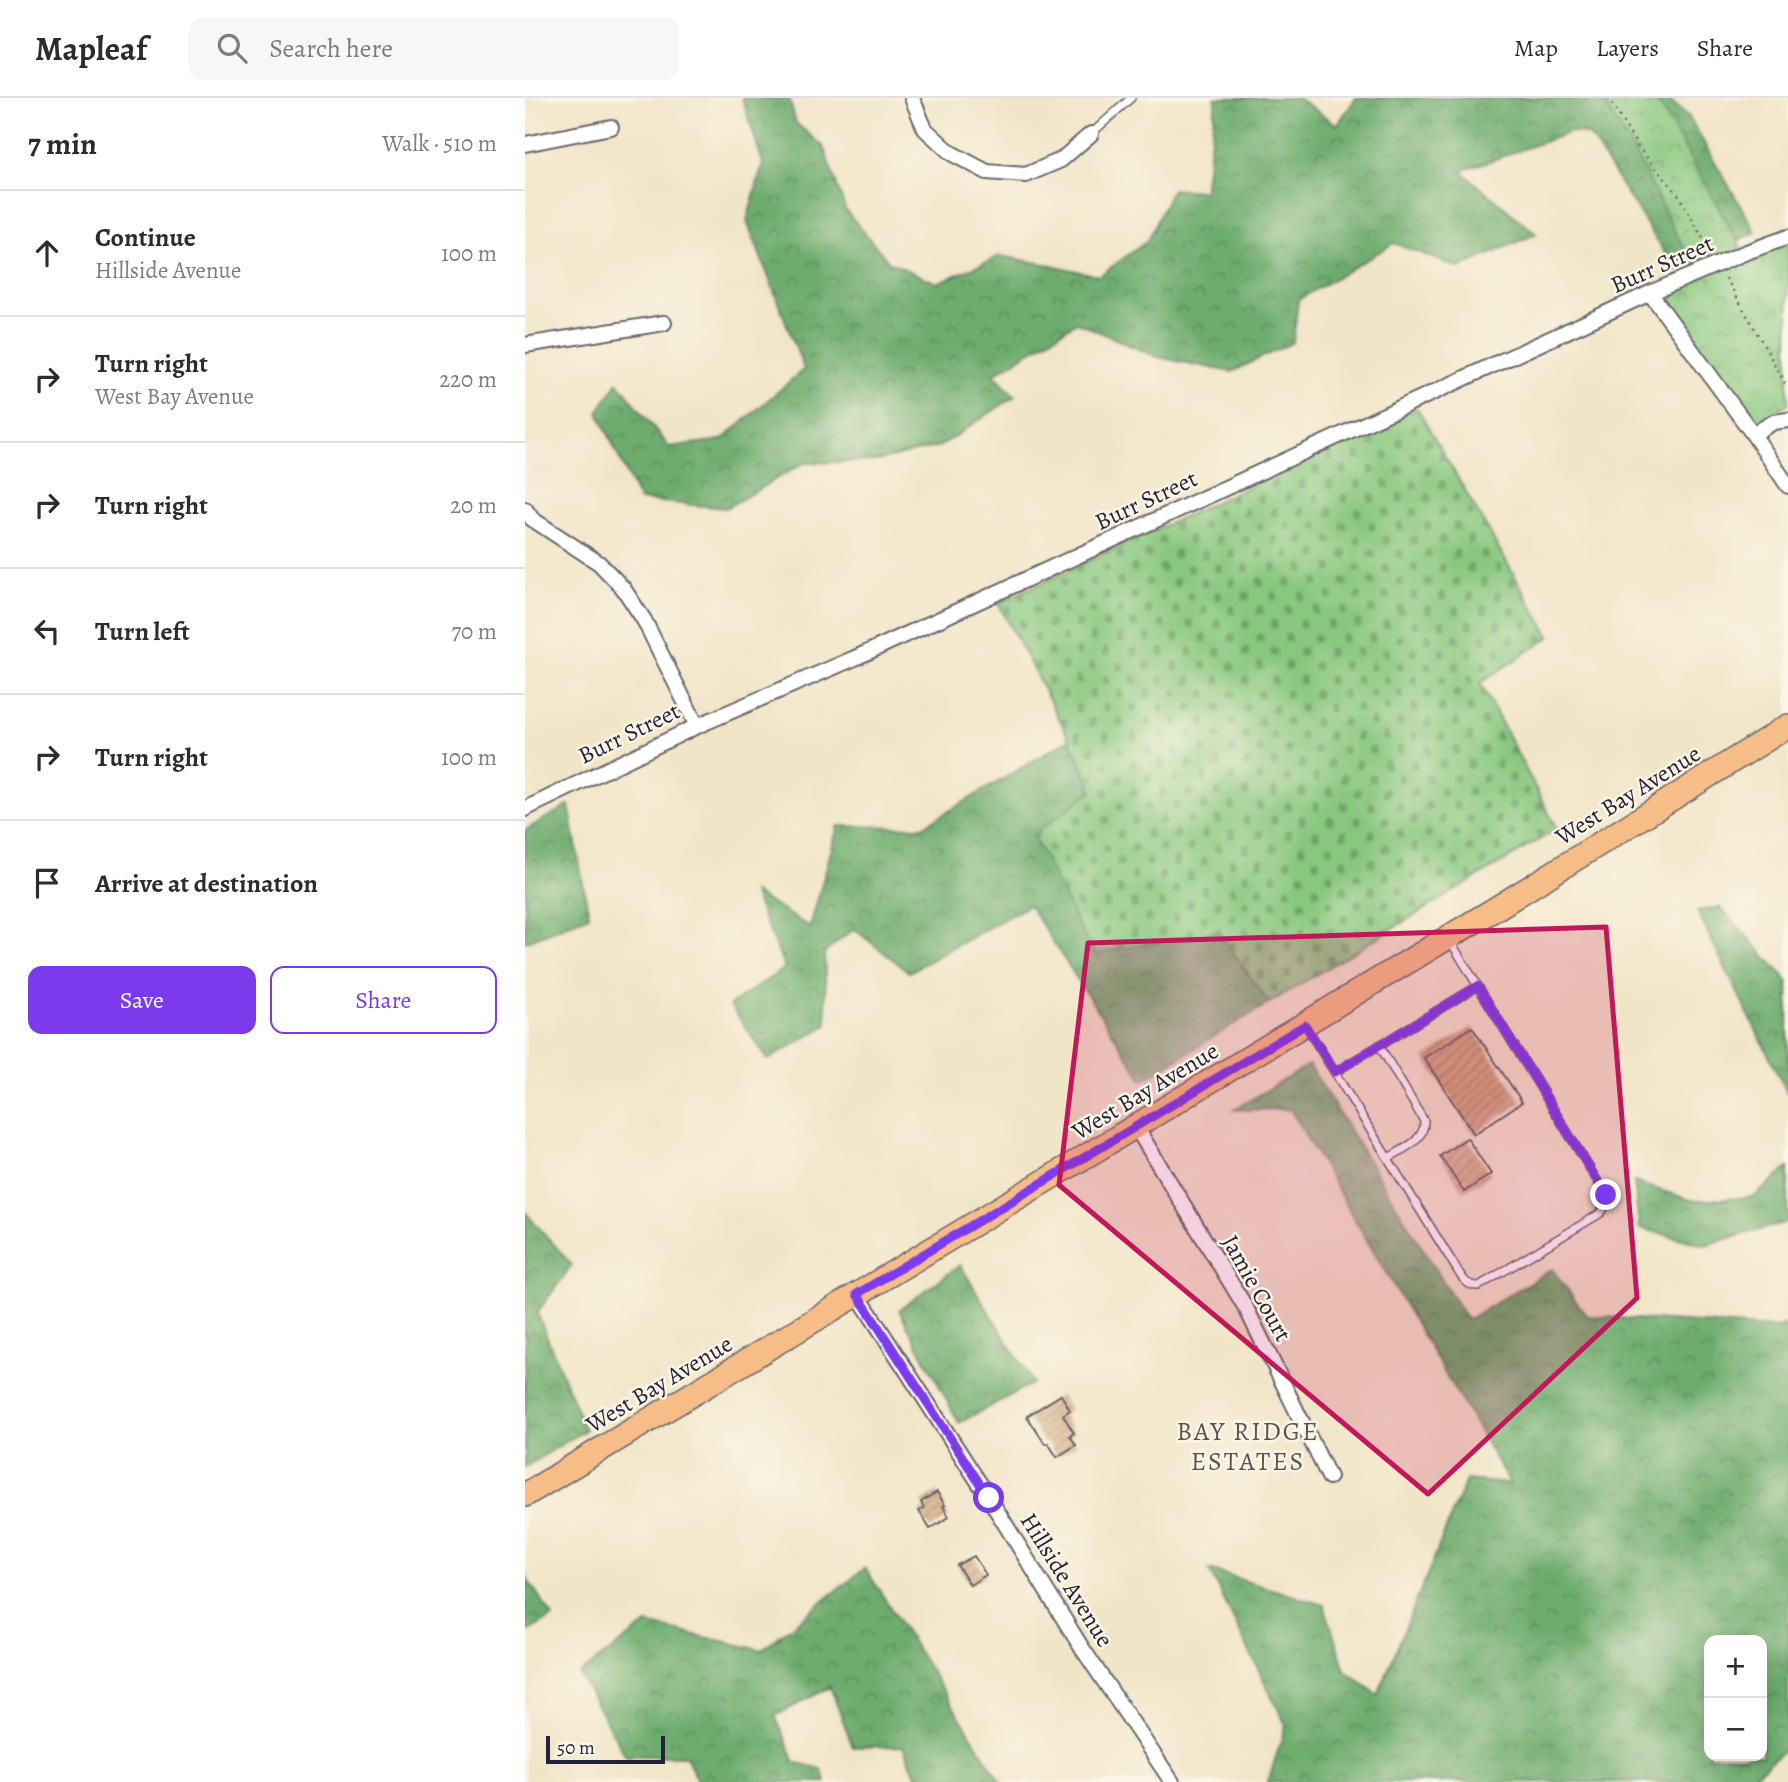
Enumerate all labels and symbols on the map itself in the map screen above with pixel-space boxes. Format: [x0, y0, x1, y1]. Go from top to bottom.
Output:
street label: Burr Street [1605, 227, 1719, 301]
street label: Burr Street [1090, 462, 1202, 538]
street label: Burr Street [573, 695, 685, 771]
street label: West Bay Avenue [1548, 738, 1707, 853]
street label: West Bay Avenue [1065, 1035, 1224, 1148]
route end [1590, 1179, 1621, 1210]
street label: Jamie Court [1215, 1229, 1299, 1347]
street label: West Bay Avenue [579, 1328, 738, 1441]
district label: BAY RIDGE ESTATES [1176, 1414, 1320, 1479]
route start [973, 1482, 1004, 1513]
street label: Hillside Avenue [1013, 1507, 1121, 1653]
scale bar [546, 1733, 665, 1765]

